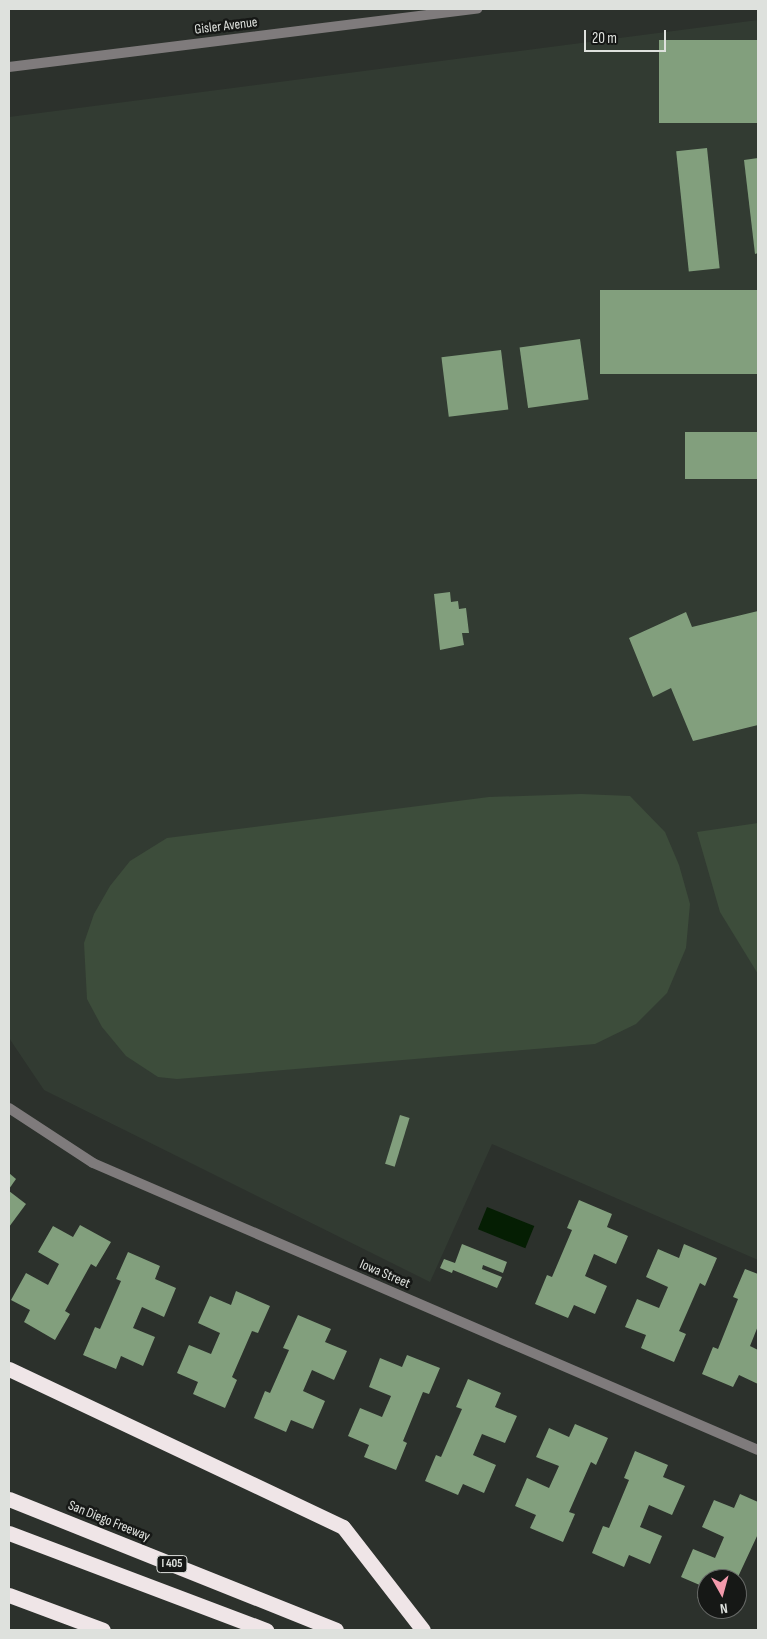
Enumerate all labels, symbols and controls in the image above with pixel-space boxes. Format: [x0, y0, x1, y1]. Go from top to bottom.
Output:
street label: Gisler Avenue [194, 14, 258, 38]
scale bar [587, 20, 670, 52]
text: 20 m [592, 29, 617, 48]
street label: Iowa Street [357, 1256, 413, 1292]
street label: San Diego Freeway [66, 1497, 152, 1545]
road number: I 405 [156, 1555, 188, 1574]
north arrow [697, 1569, 747, 1619]
text: N [719, 1599, 729, 1617]

